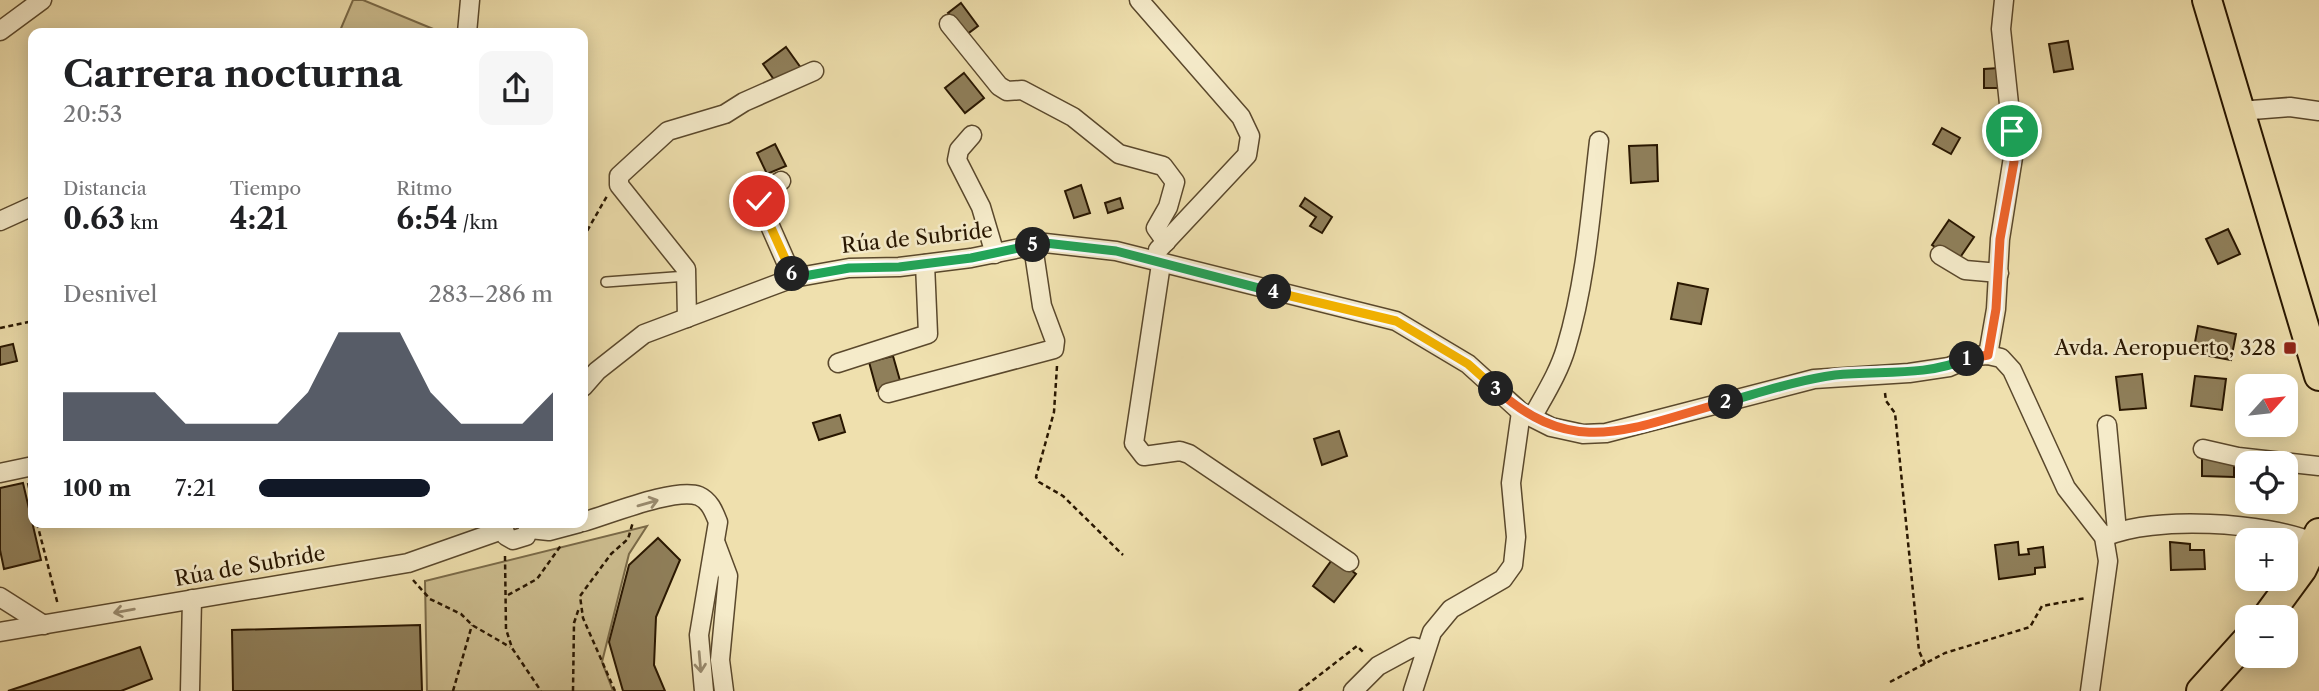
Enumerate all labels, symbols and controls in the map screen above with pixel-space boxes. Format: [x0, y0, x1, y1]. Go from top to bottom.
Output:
text: Carrera nocturna [63, 50, 403, 97]
button: share [479, 51, 553, 125]
text: 20:53 [63, 100, 122, 128]
pin [1982, 101, 2042, 161]
icon: arrive [1993, 112, 2031, 150]
pin [729, 171, 789, 231]
text: Distancia [63, 177, 147, 200]
text: Tiempo [230, 177, 301, 200]
text: Ritmo [396, 177, 452, 200]
icon: check [740, 182, 778, 220]
text: 0.63 [63, 200, 125, 237]
text: 4:21 [230, 200, 288, 237]
text: 6:54 [396, 200, 458, 237]
text: km [125, 211, 159, 234]
text: /km [458, 211, 498, 234]
street label: Rúa de Subride [840, 217, 994, 258]
pin: 5 [1016, 228, 1050, 262]
text: 5 [1027, 233, 1038, 256]
pin: 6 [774, 256, 810, 292]
text: 6 [786, 262, 797, 285]
pin: 4 [1256, 274, 1292, 310]
text: Desnivel [63, 280, 157, 308]
text: 283–286 m [429, 280, 553, 308]
text: 4 [1268, 280, 1279, 303]
place label: Avda. Aeropuerto, 328 [2053, 335, 2276, 360]
marker: Avda. Aeropuerto, 328 [2282, 340, 2298, 356]
pin: 1 [1950, 342, 1984, 376]
text: 1 [1962, 347, 1971, 370]
pin: 3 [1478, 372, 1514, 406]
north arrow [2235, 374, 2298, 438]
map controls [2235, 374, 2298, 668]
text: 3 [1490, 377, 1501, 400]
pin: 2 [1708, 384, 1744, 420]
text: 2 [1720, 390, 1731, 413]
button: locate [2235, 451, 2298, 514]
text: 100 m [63, 474, 131, 502]
text: 7:21 [175, 474, 216, 502]
one-way arrow [636, 496, 659, 509]
button: + [2235, 528, 2298, 591]
street label: Rúa de Subride [173, 540, 327, 591]
one-way arrow [113, 605, 136, 618]
button: − [2235, 605, 2298, 668]
one-way arrow [694, 650, 707, 673]

